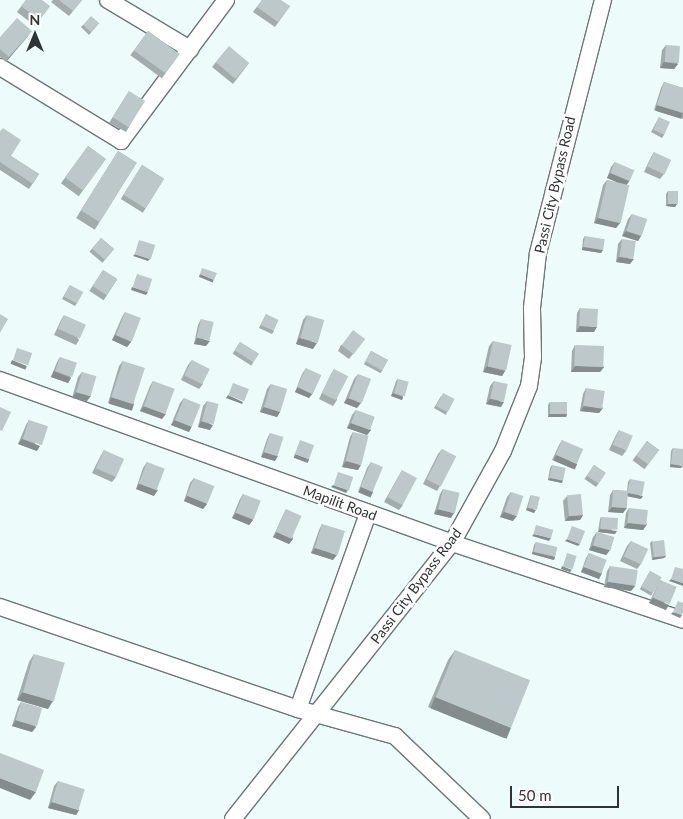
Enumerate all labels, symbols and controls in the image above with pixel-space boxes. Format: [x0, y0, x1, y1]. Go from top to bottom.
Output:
north arrow [10, 10, 60, 60]
text: N [30, 11, 40, 28]
street label: Passi City Bypass Road [531, 115, 579, 255]
street label: Mapilit Road [301, 482, 379, 524]
street label: Passi City Bypass Road [367, 525, 465, 647]
scale bar [513, 776, 622, 808]
text: 50 m [518, 786, 552, 804]

